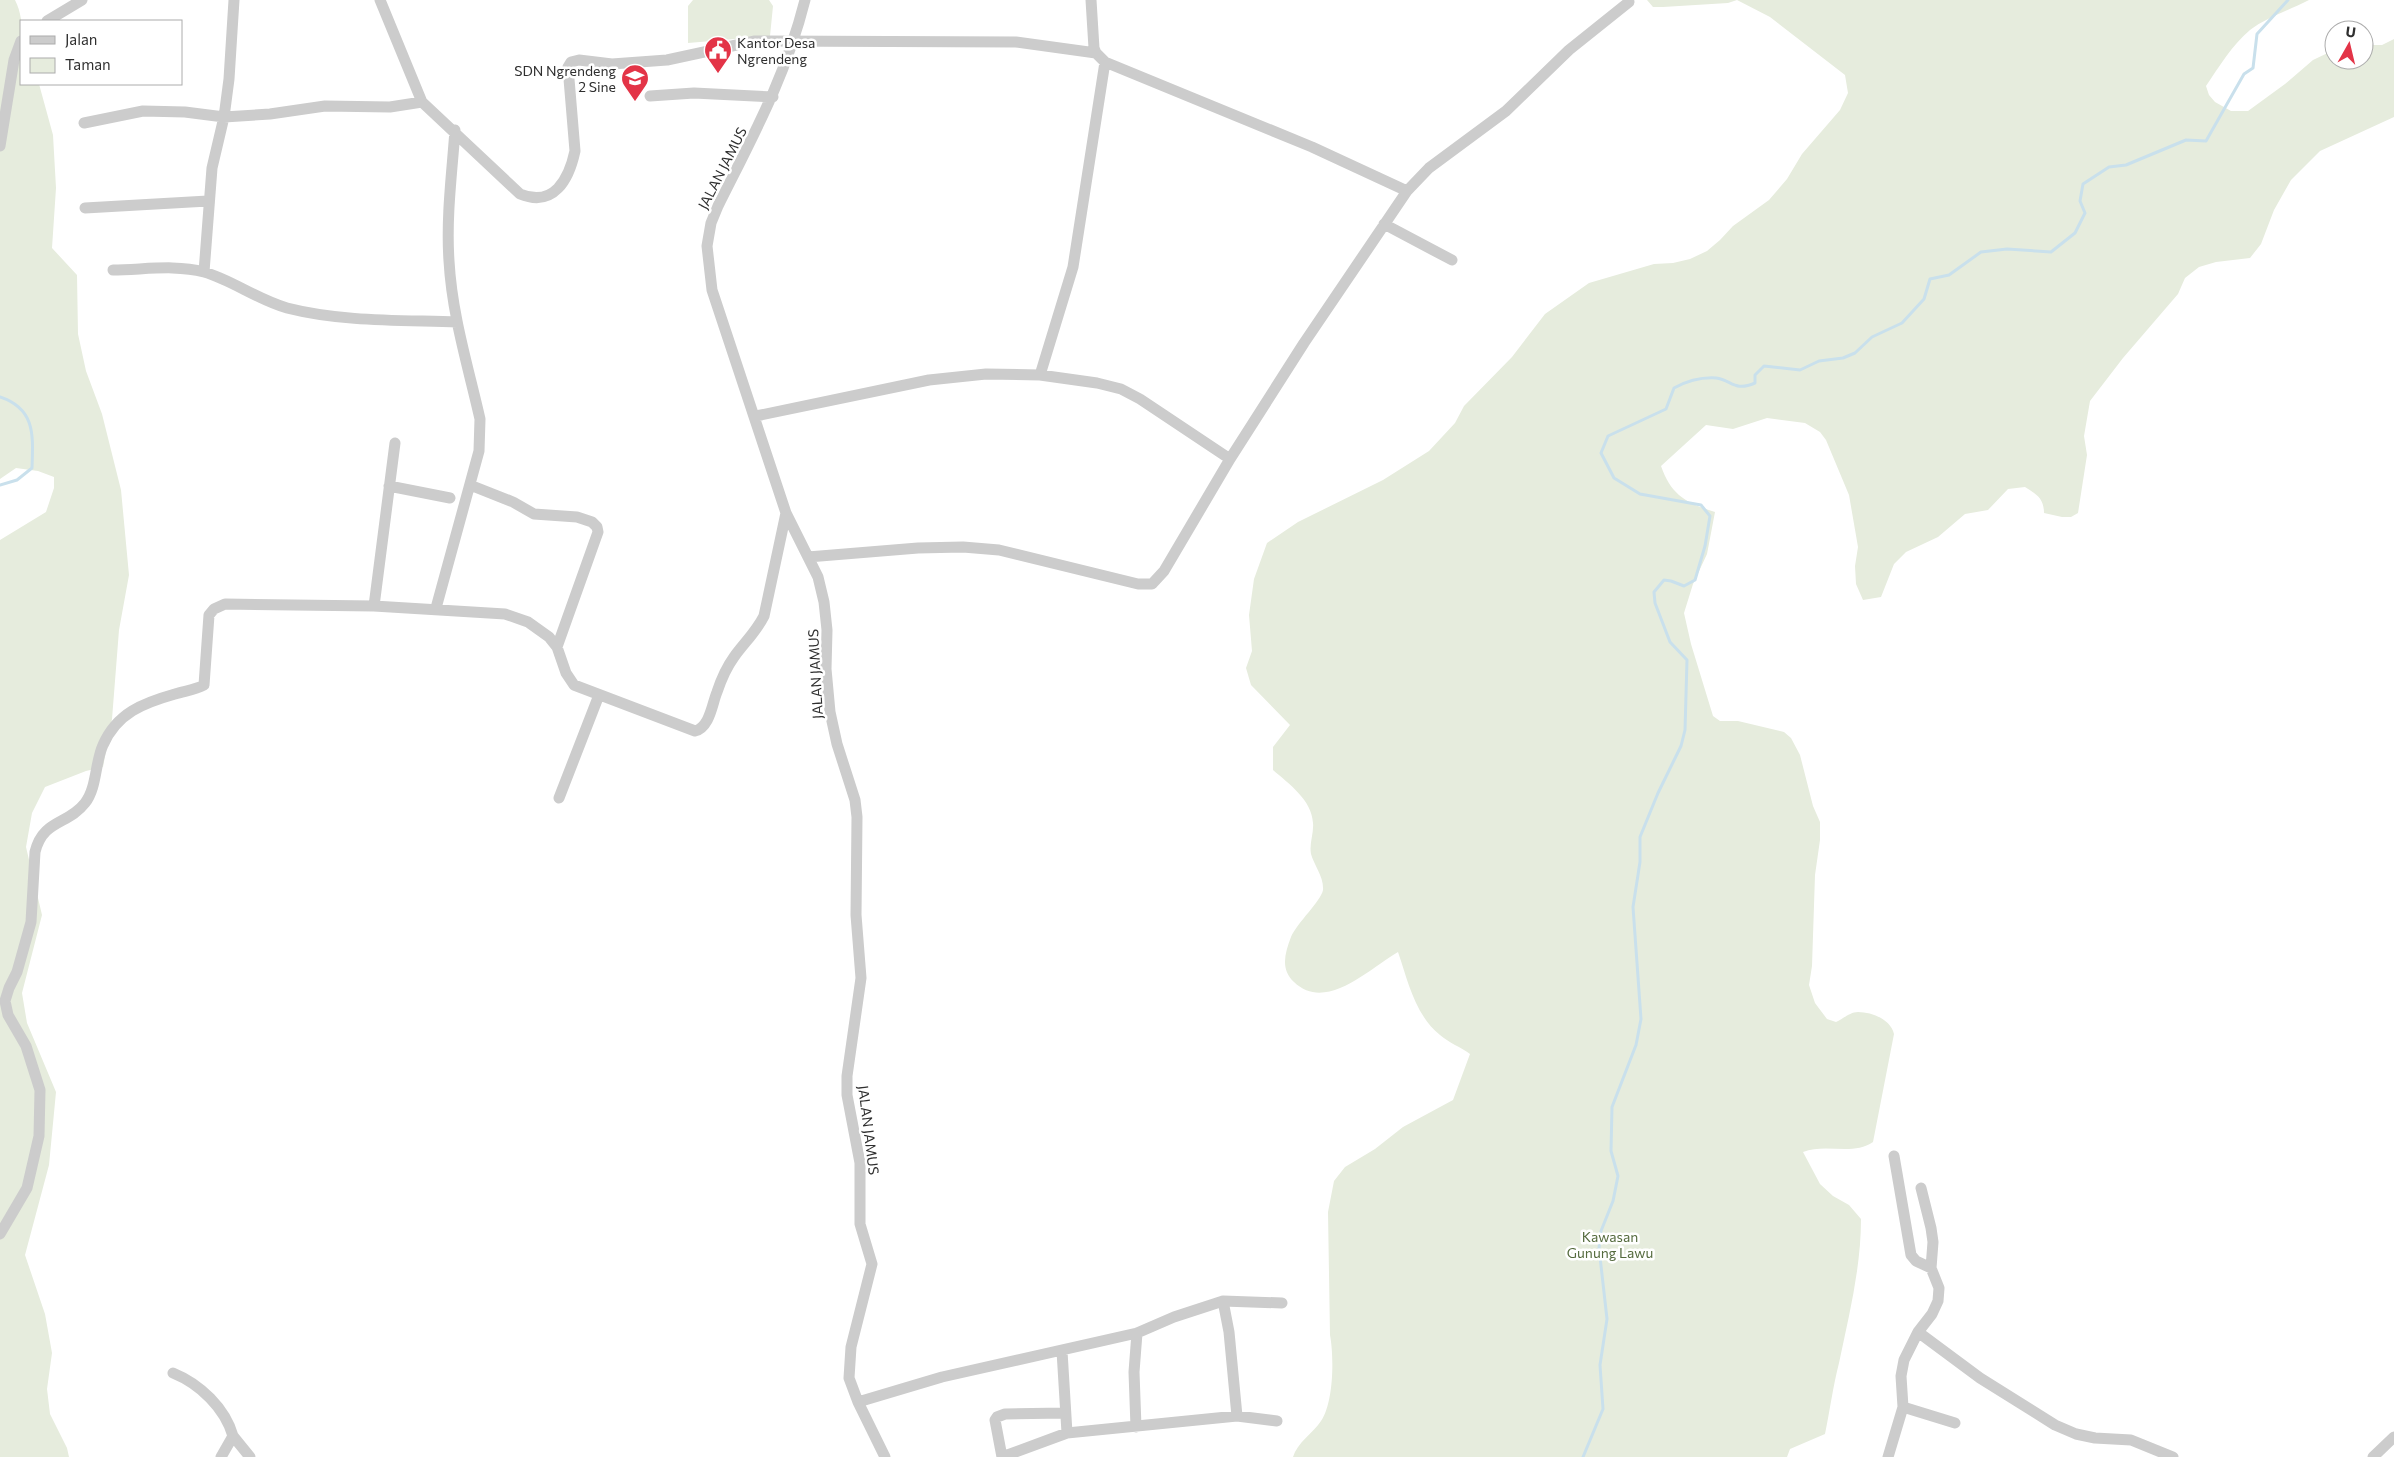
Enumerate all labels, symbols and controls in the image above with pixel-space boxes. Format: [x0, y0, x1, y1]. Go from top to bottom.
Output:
legend [20, 20, 182, 85]
north arrow [2324, 20, 2374, 70]
text: U [2345, 23, 2357, 41]
text: Jalan [65, 30, 97, 48]
place label: Kantor Desa Ngrendeng [737, 34, 815, 67]
public building icon: Kantor Desa Ngrendeng [703, 35, 733, 74]
text: Taman [65, 55, 111, 73]
place label: SDN Ngrendeng 2 Sine [514, 62, 616, 95]
school or university icon: SDN Ngrendeng 2 Sine [620, 63, 650, 102]
street label: JALAN JAMUS [694, 124, 750, 212]
street label: JALAN JAMUS [804, 629, 826, 719]
street label: JALAN JAMUS [855, 1084, 883, 1176]
park label: Kawasan Gunung Lawu [1567, 1228, 1653, 1261]

